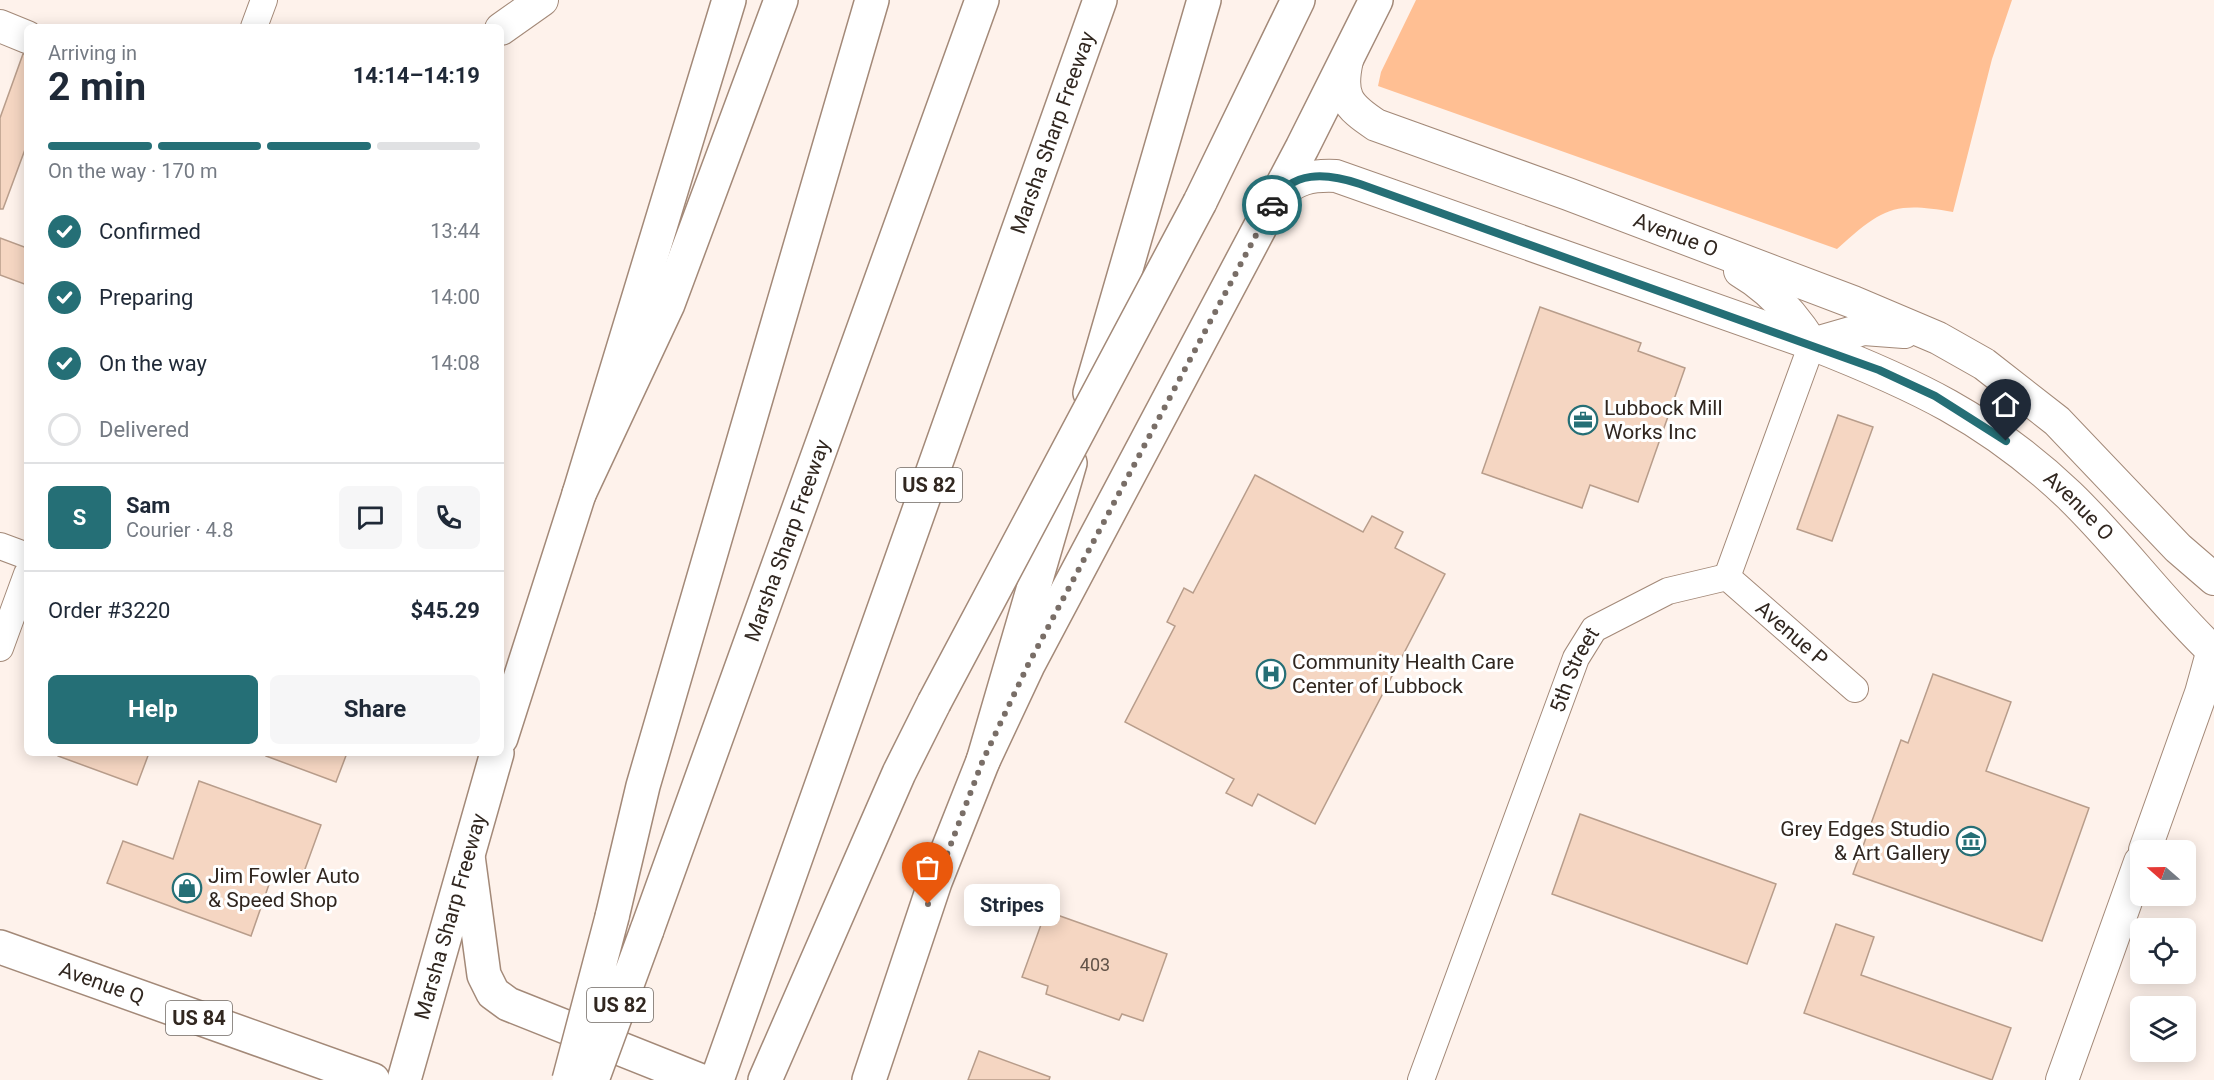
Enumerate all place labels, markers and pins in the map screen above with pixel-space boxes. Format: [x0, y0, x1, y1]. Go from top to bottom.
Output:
pin [1980, 379, 2031, 441]
place label: Lubbock Mill Works Inc [1604, 396, 1723, 444]
office icon: Lubbock Mill Works Inc [1567, 404, 1599, 436]
place label: Community Health Care Center of Lubbock [1292, 650, 1514, 698]
hospital icon: Community Health Care Center of Lubbock [1255, 658, 1287, 690]
place label: Grey Edges Studio & Art Gallery [1780, 817, 1950, 865]
museum icon: Grey Edges Studio & Art Gallery [1955, 825, 1987, 857]
pin [902, 842, 953, 904]
place label: Jim Fowler Auto & Speed Shop [208, 864, 360, 912]
shop icon: Jim Fowler Auto & Speed Shop [171, 872, 203, 904]
callout: Stripes [964, 883, 1060, 925]

